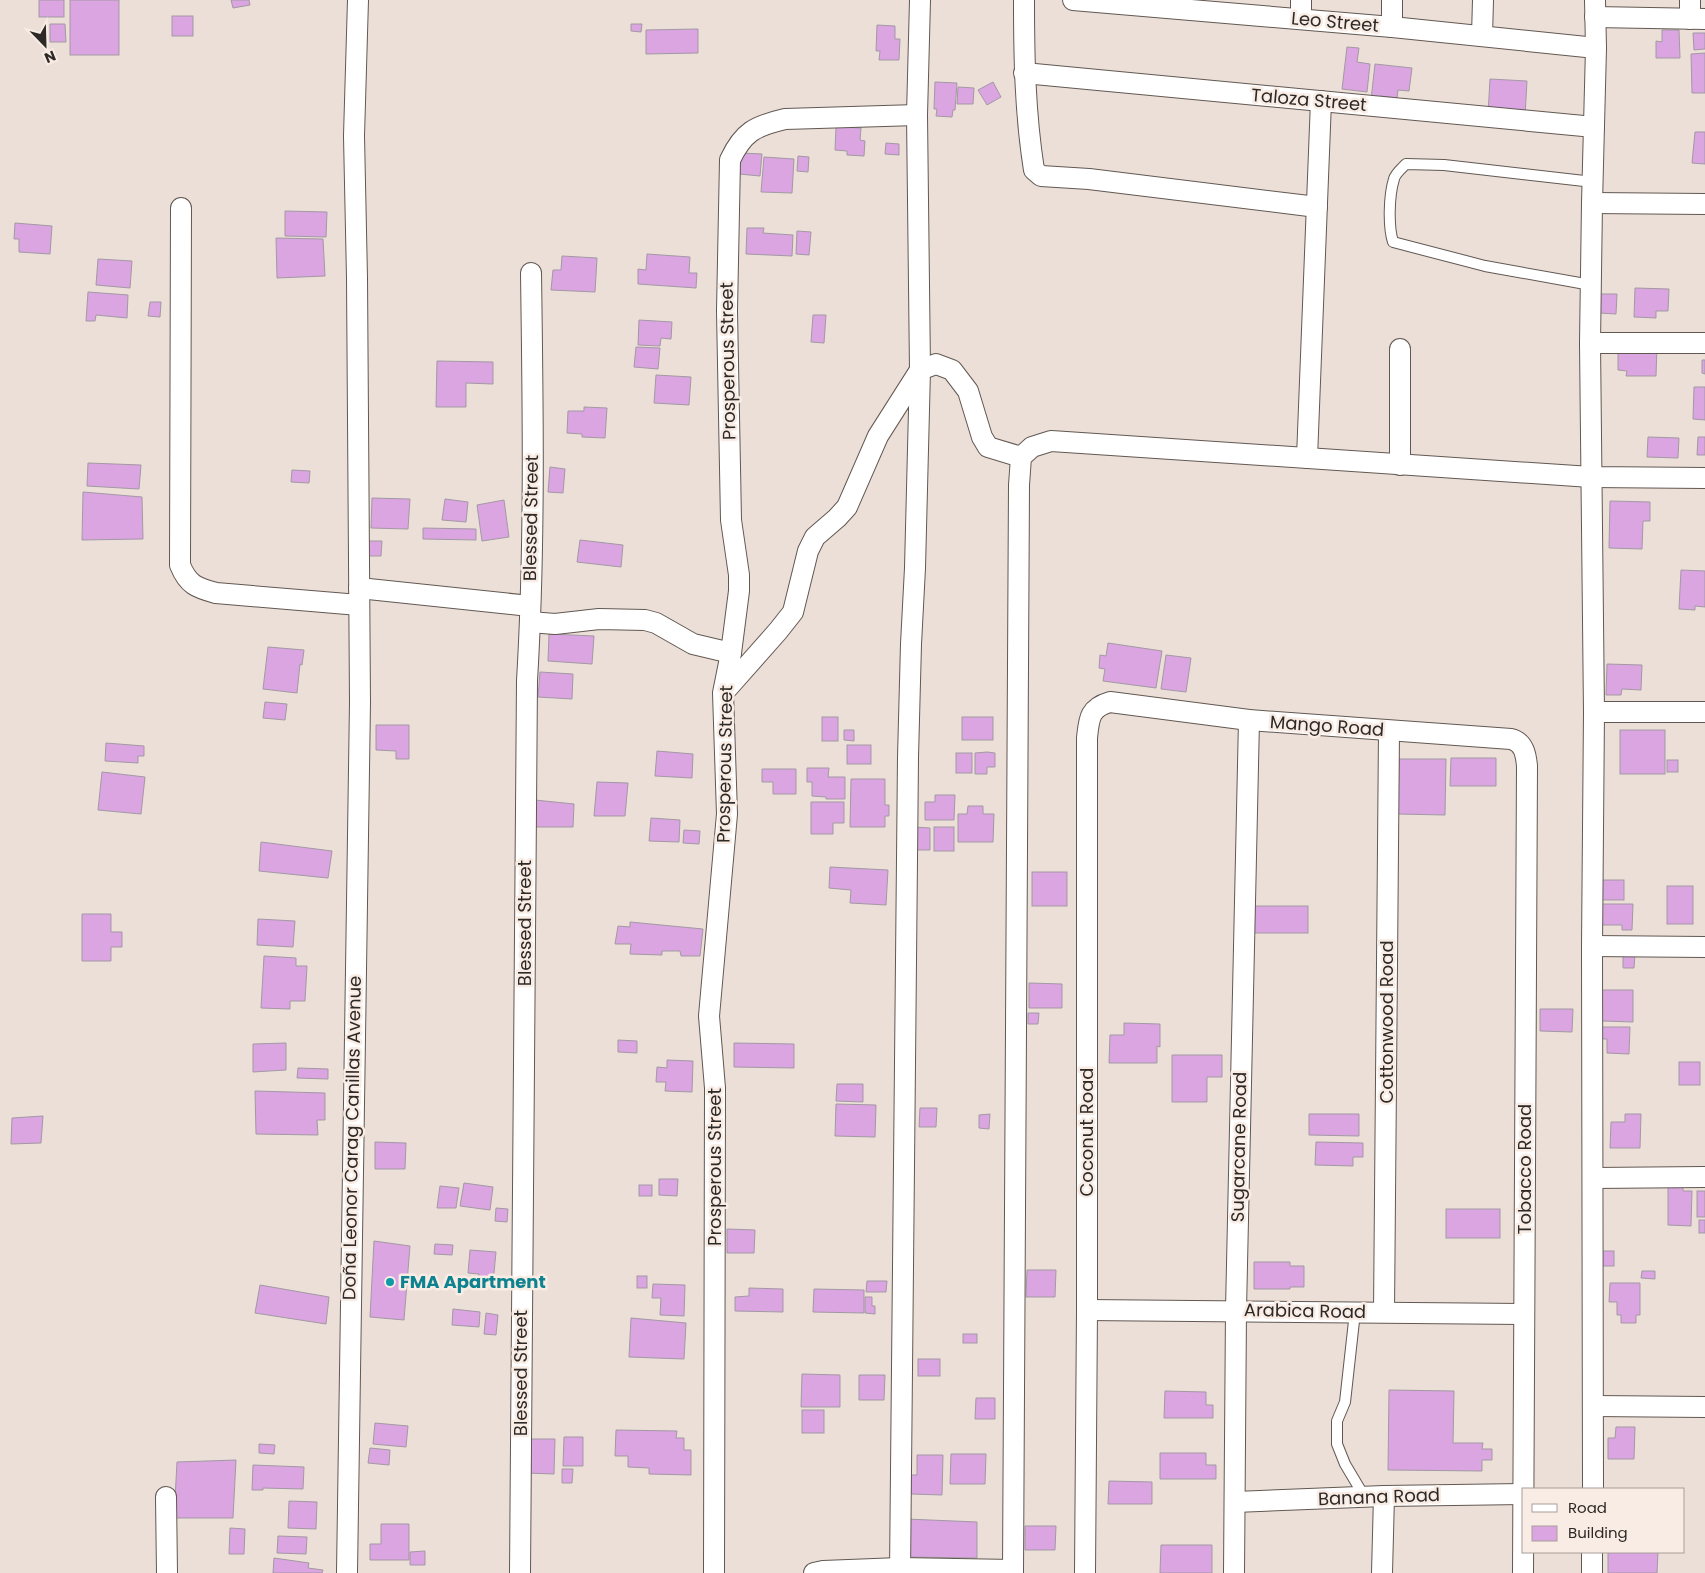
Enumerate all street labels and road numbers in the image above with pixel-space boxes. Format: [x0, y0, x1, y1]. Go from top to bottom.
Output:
street label: Leo Street [1290, 5, 1380, 38]
street label: Taloza Street [1250, 82, 1368, 117]
street label: Prosperous Street [714, 282, 741, 440]
street label: Blessed Street [517, 455, 544, 581]
street label: Prosperous Street [711, 685, 738, 843]
street label: Mango Road [1269, 709, 1385, 742]
street label: Blessed Street [512, 860, 537, 986]
street label: Cottonwood Road [1374, 940, 1399, 1104]
street label: Doña Leonor Carag Canillas Avenue [336, 976, 367, 1300]
street label: Coconut Road [1074, 1067, 1099, 1197]
street label: Sugarcane Road [1225, 1072, 1252, 1222]
street label: Prosperous Street [702, 1088, 727, 1246]
street label: Tobacco Road [1512, 1104, 1537, 1234]
street label: Arabica Road [1244, 1297, 1366, 1324]
street label: Blessed Street [508, 1310, 533, 1436]
street label: Banana Road [1317, 1482, 1440, 1511]

